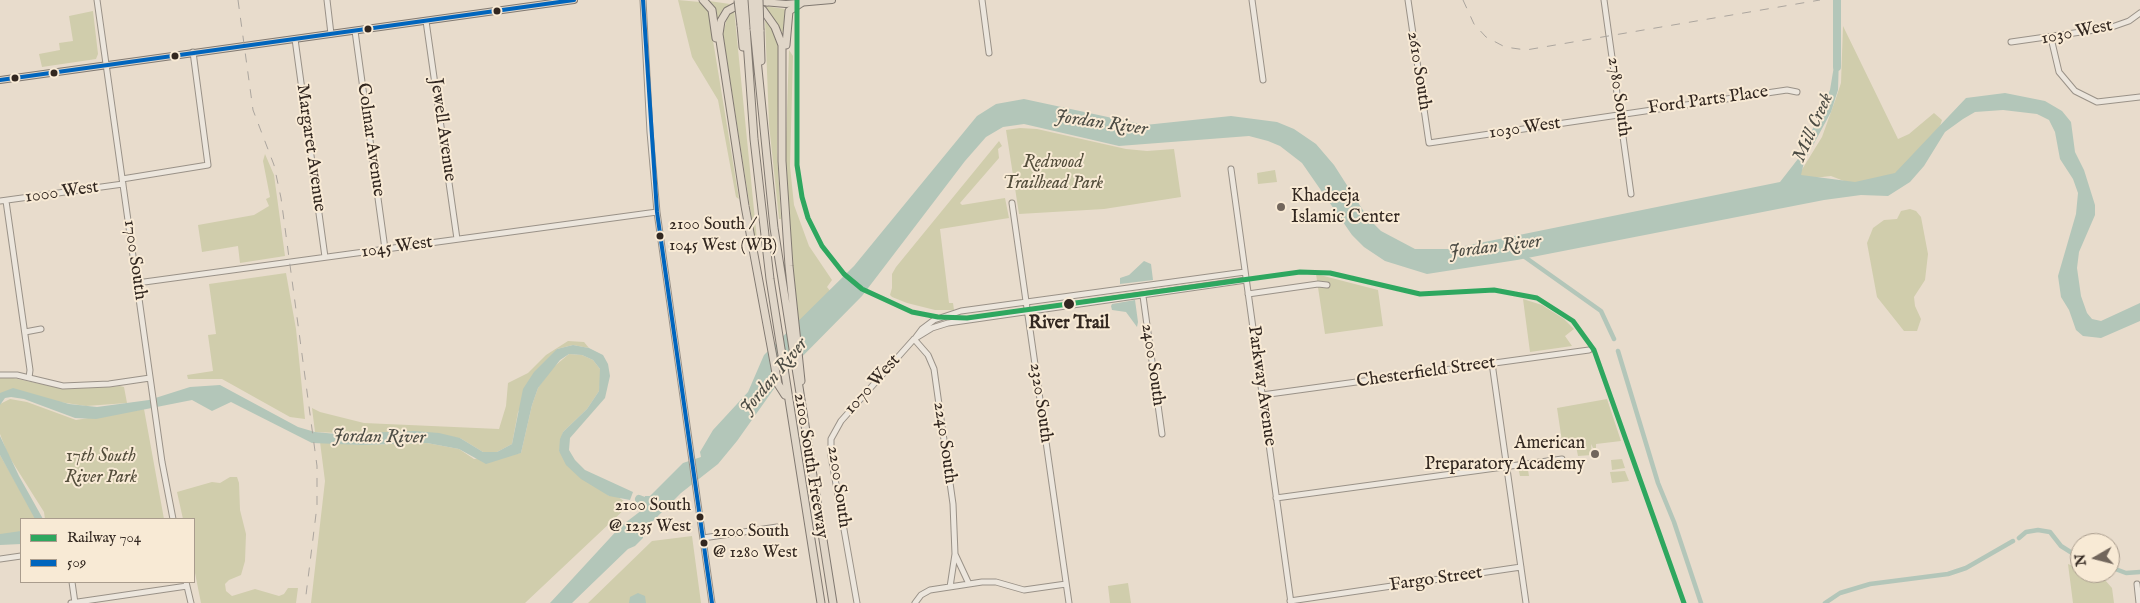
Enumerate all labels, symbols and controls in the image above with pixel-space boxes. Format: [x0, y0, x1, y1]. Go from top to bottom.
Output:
unlabelled marker [492, 6, 502, 16]
street label: 1030 West [2040, 16, 2114, 50]
unlabelled marker [363, 24, 373, 34]
street label: 2610 South [1401, 30, 1435, 112]
unlabelled marker [170, 51, 180, 61]
street label: 2780 South [1602, 56, 1634, 138]
unlabelled marker [49, 68, 59, 78]
unlabelled marker [10, 73, 20, 83]
street label: Jewell Avenue [424, 77, 460, 183]
street label: Colmar Avenue [351, 82, 389, 198]
street label: Ford Parts Place [1646, 82, 1770, 120]
street label: Margaret Avenue [290, 83, 330, 213]
water label: Mill Creek [1789, 90, 1839, 166]
water label: Jordan River [1053, 106, 1149, 142]
street label: 1030 West [1488, 113, 1562, 145]
park label: Redwood Trailhead Park [1003, 152, 1103, 194]
street label: 1000 West [24, 177, 100, 209]
place label: Khadeeja Islamic Center [1291, 186, 1400, 228]
marker: Khadeeja Islamic Center [1275, 201, 1287, 213]
place label: 2100 South / 1045 West (WB) [669, 216, 777, 256]
street label: 1700 South [118, 219, 150, 301]
marker: 2100 South / 1045 West (WB) [655, 231, 665, 241]
water label: Jordan River [1447, 231, 1543, 265]
street label: 1045 West [360, 232, 434, 264]
marker: River Trail [1062, 297, 1076, 311]
place label: River Trail [1029, 313, 1109, 335]
street label: 2400 South [1136, 322, 1168, 408]
street label: Parkway Avenue [1242, 324, 1280, 448]
water label: Jordan River [736, 334, 814, 420]
street label: 1070 West [840, 350, 906, 420]
street label: Chesterfield Street [1355, 353, 1497, 393]
street label: 2320 South [1024, 362, 1056, 444]
street label: 2100 South Freeway [788, 392, 832, 540]
street label: 2240 South [928, 401, 960, 485]
water label: Jordan River [332, 426, 426, 450]
place label: American Preparatory Academy [1424, 433, 1585, 476]
street label: 2200 South [822, 445, 854, 529]
park label: 17th South River Park [65, 446, 137, 488]
marker: American Preparatory Academy [1589, 448, 1601, 460]
place label: 2100 South @ 1235 West [609, 497, 691, 537]
marker: 2100 South @ 1235 West [695, 512, 705, 522]
legend [20, 518, 195, 583]
place label: 2100 South @ 1280 West [713, 523, 797, 563]
text: Railway 704 [67, 528, 141, 547]
north arrow [2070, 533, 2120, 583]
marker: 2100 South @ 1280 West [699, 538, 709, 548]
text: 509 [67, 553, 86, 572]
text: N [2071, 553, 2091, 567]
street label: Fargo Street [1388, 563, 1484, 597]

